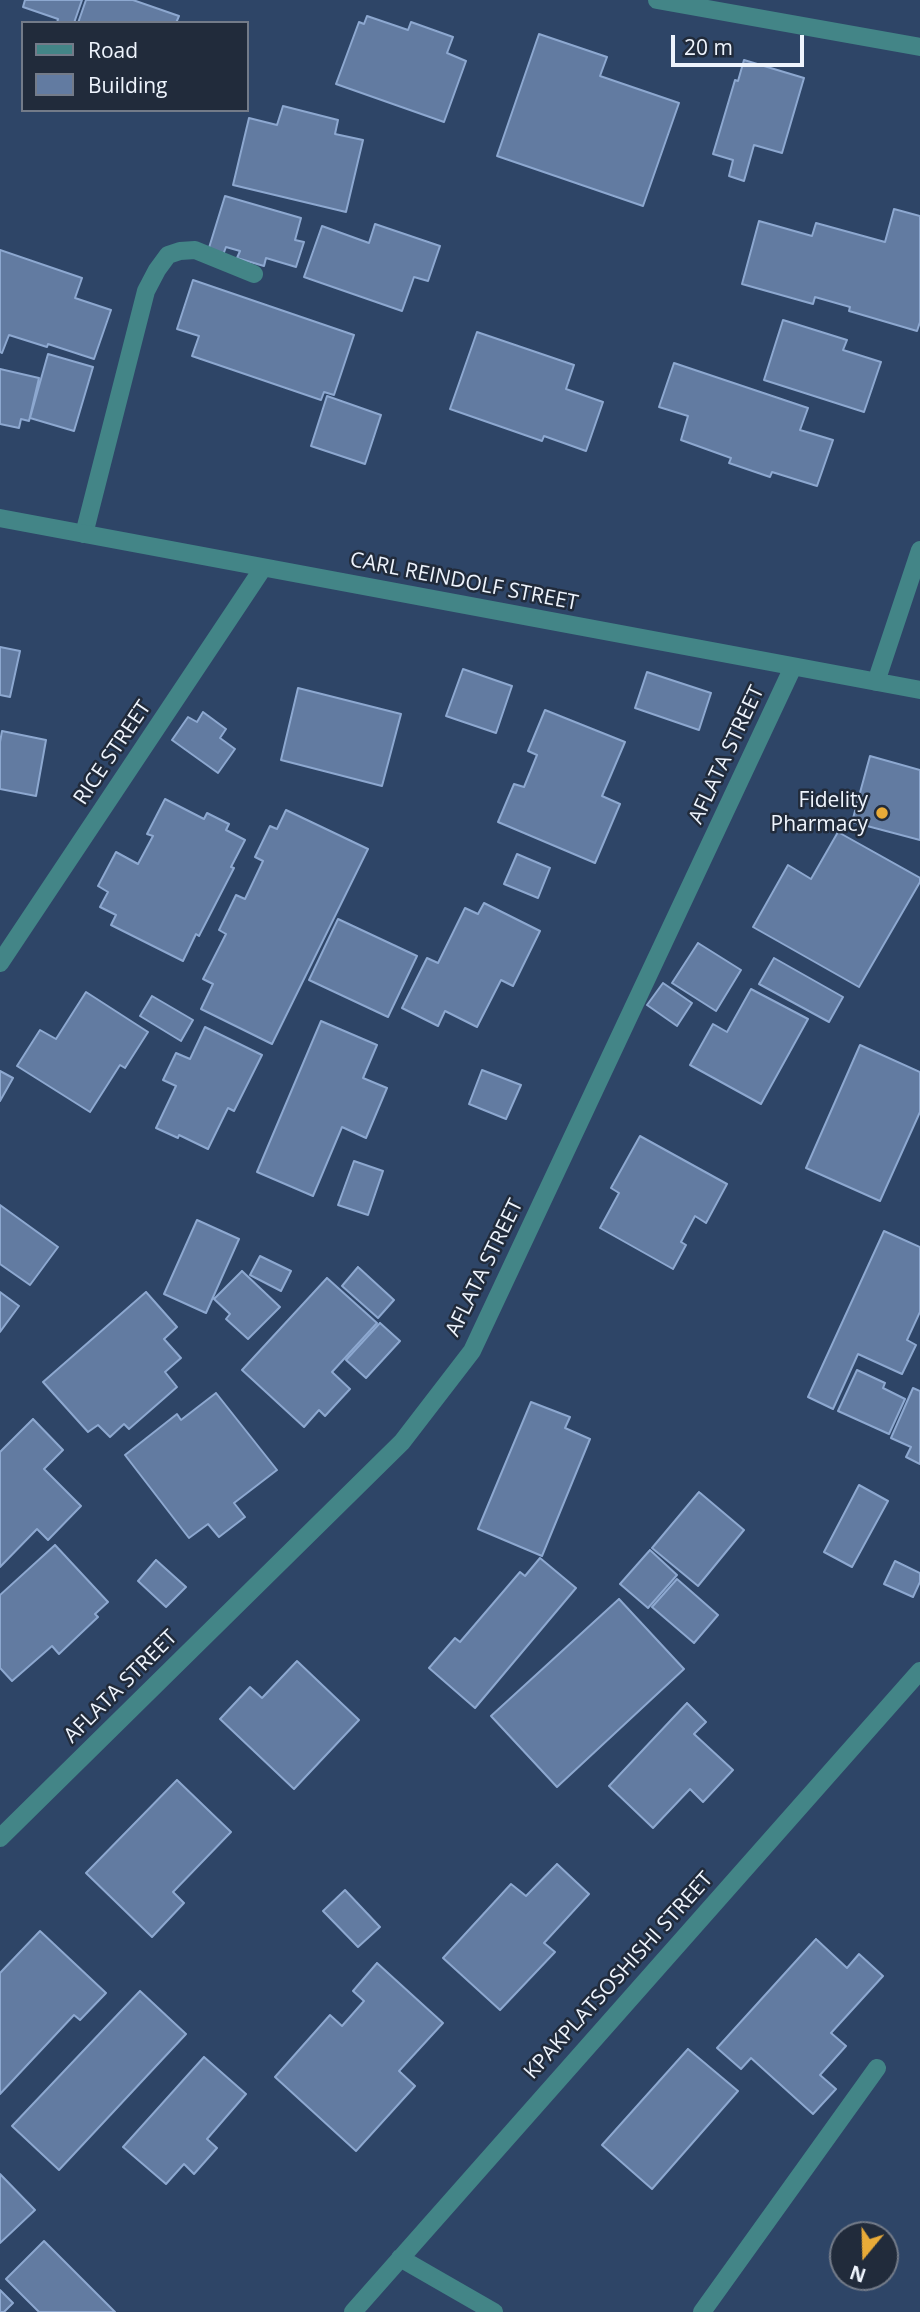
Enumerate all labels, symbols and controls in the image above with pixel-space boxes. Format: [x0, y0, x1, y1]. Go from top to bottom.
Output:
legend [21, 21, 248, 112]
scale bar [675, 21, 808, 65]
text: 20 m [684, 33, 733, 61]
text: Road [88, 36, 138, 64]
text: Building [88, 71, 167, 99]
street label: CARL REINDOLF STREET [348, 548, 580, 616]
street label: AFLATA STREET [684, 682, 770, 828]
street label: RICE STREET [69, 696, 157, 810]
place label: Fidelity Pharmacy [771, 788, 868, 838]
marker: Fidelity Pharmacy [874, 805, 890, 821]
street label: AFLATA STREET [441, 1195, 529, 1341]
street label: AFLATA STREET [59, 1625, 183, 1749]
street label: KPAKPLATSOSHISHI STREET [519, 1867, 719, 2085]
north arrow [829, 2221, 899, 2291]
text: N [846, 2259, 869, 2289]

